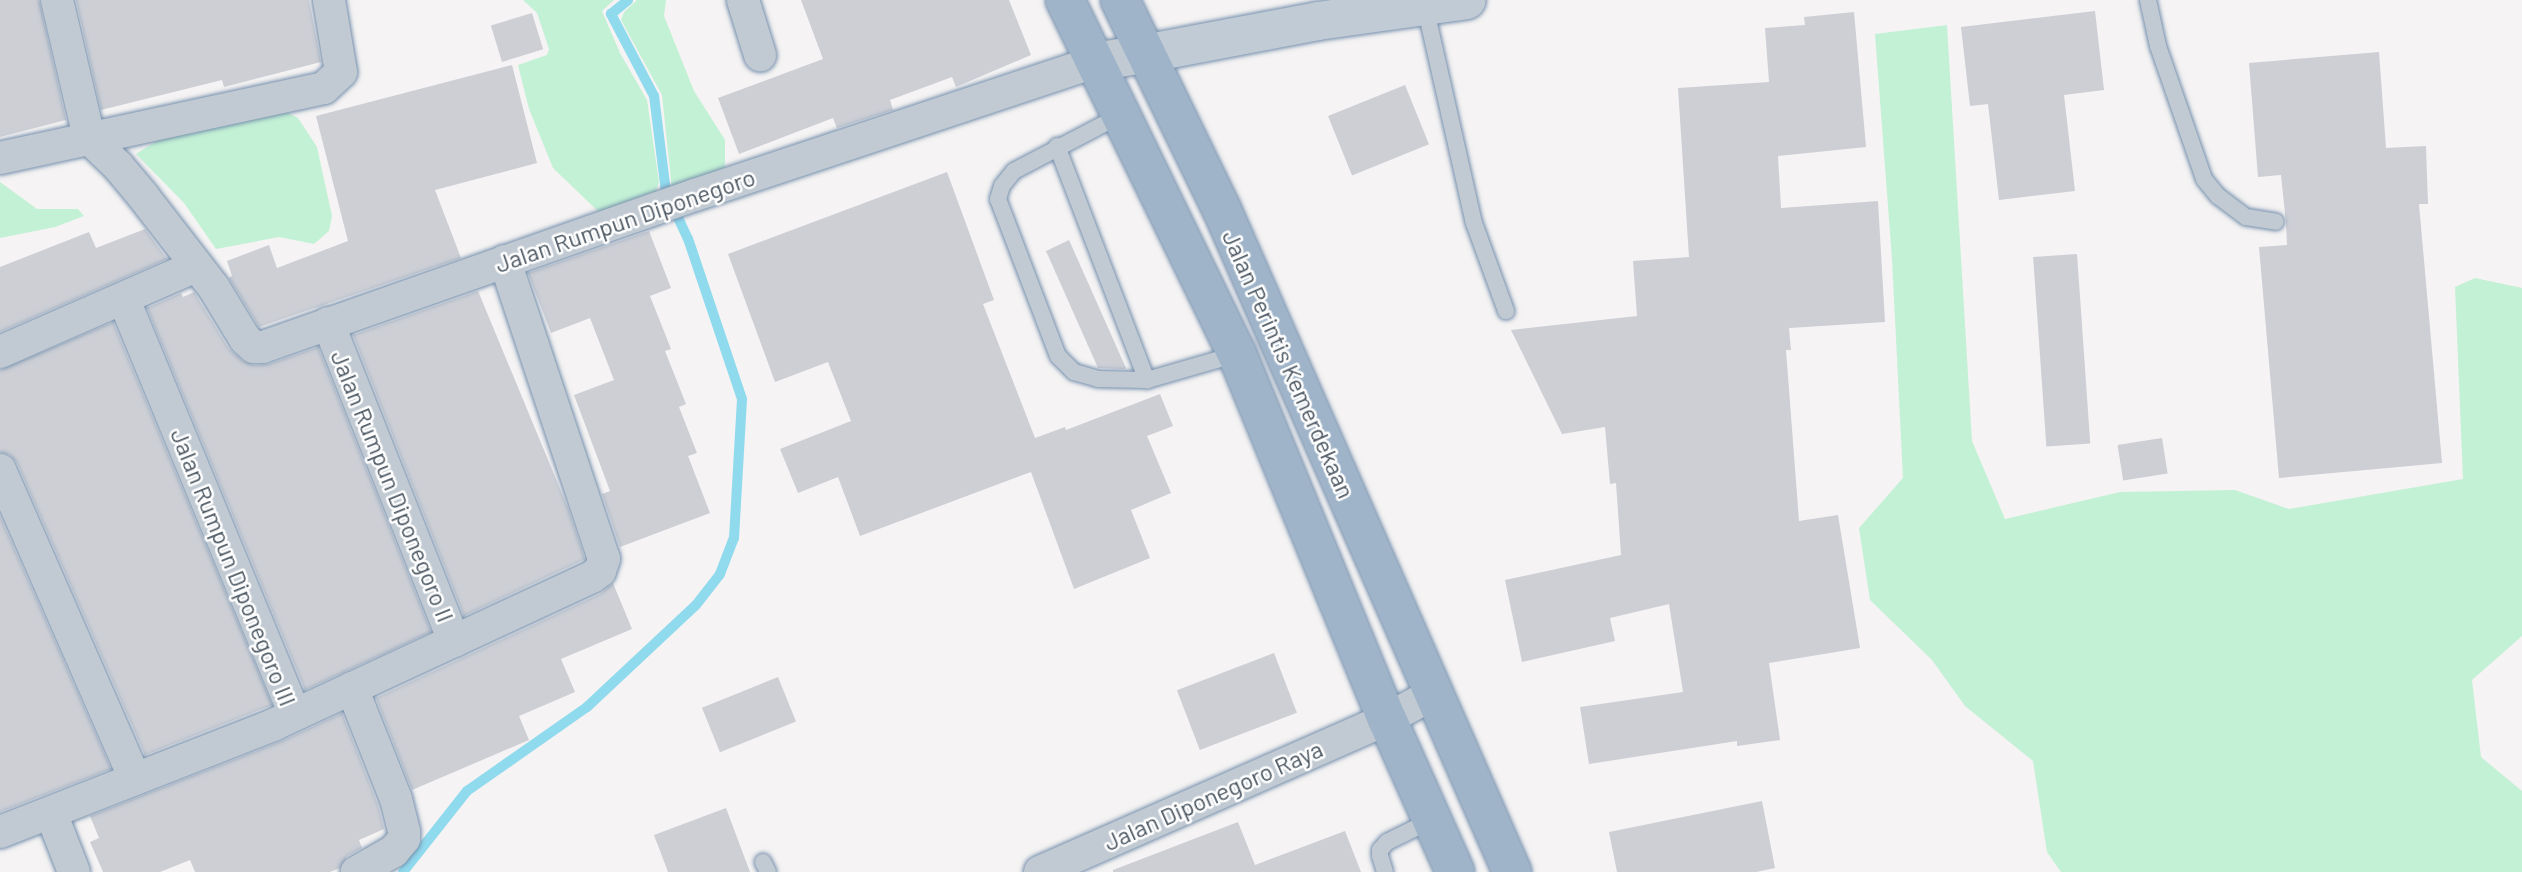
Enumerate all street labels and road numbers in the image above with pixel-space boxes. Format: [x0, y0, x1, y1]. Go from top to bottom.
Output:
street label: Jalan Rumpun Diponegoro [491, 162, 759, 278]
street label: Jalan Perintis Kemerdekaan [1217, 225, 1361, 503]
street label: Jalan Rumpun Diponegoro II [325, 346, 461, 626]
street label: Jalan Rumpun Diponegoro III [165, 424, 303, 710]
street label: Jalan Diponegoro Raya [1099, 734, 1327, 856]

